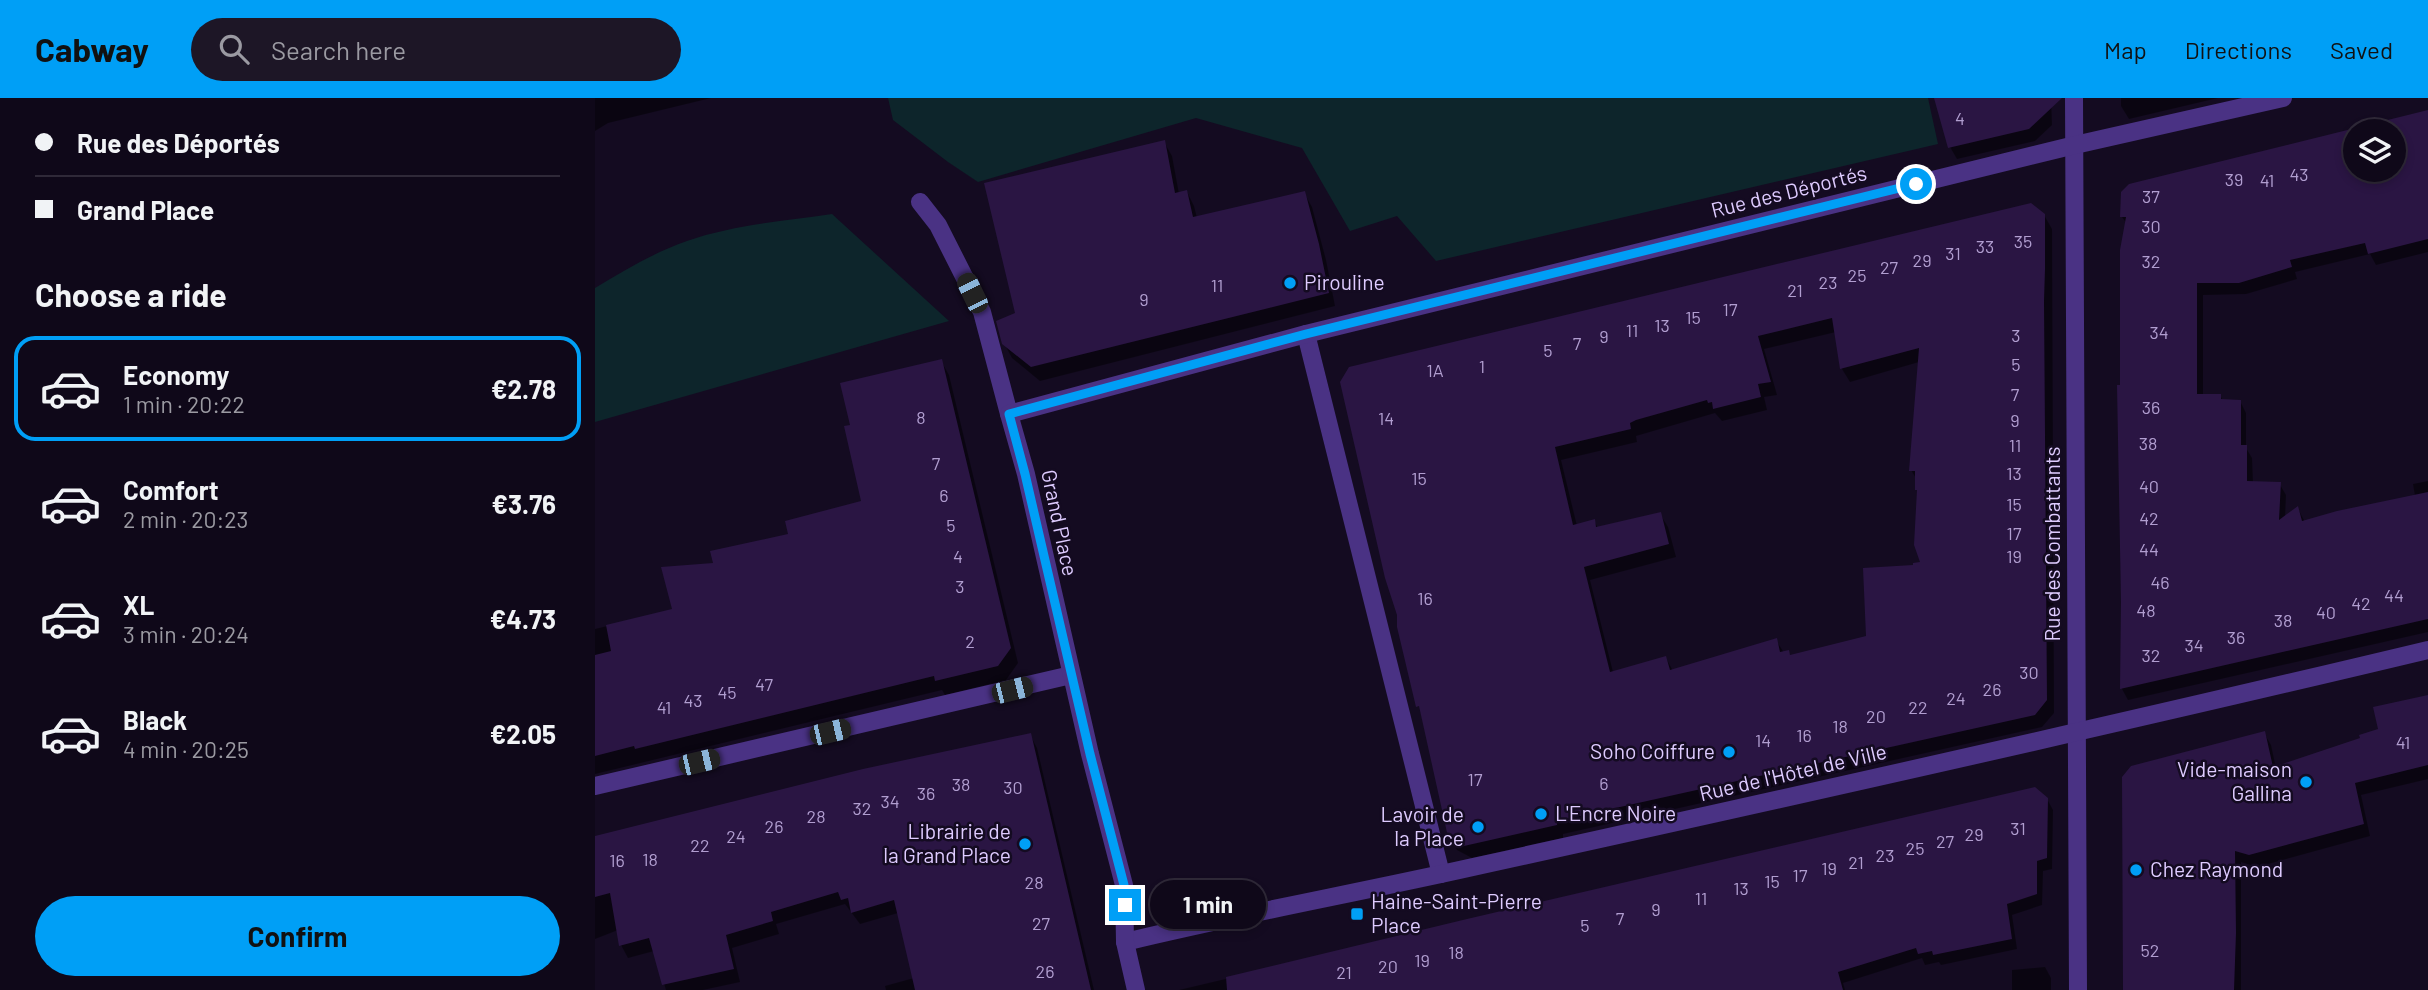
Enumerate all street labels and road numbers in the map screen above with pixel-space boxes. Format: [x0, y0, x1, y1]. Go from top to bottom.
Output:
street label: Rue des Déportés [1708, 159, 1869, 222]
street label: Rue des Combattants [2039, 447, 2064, 641]
street label: Grand Place [1037, 467, 1084, 578]
street label: Rue de l'Hôtel de Ville [1696, 738, 1889, 805]

